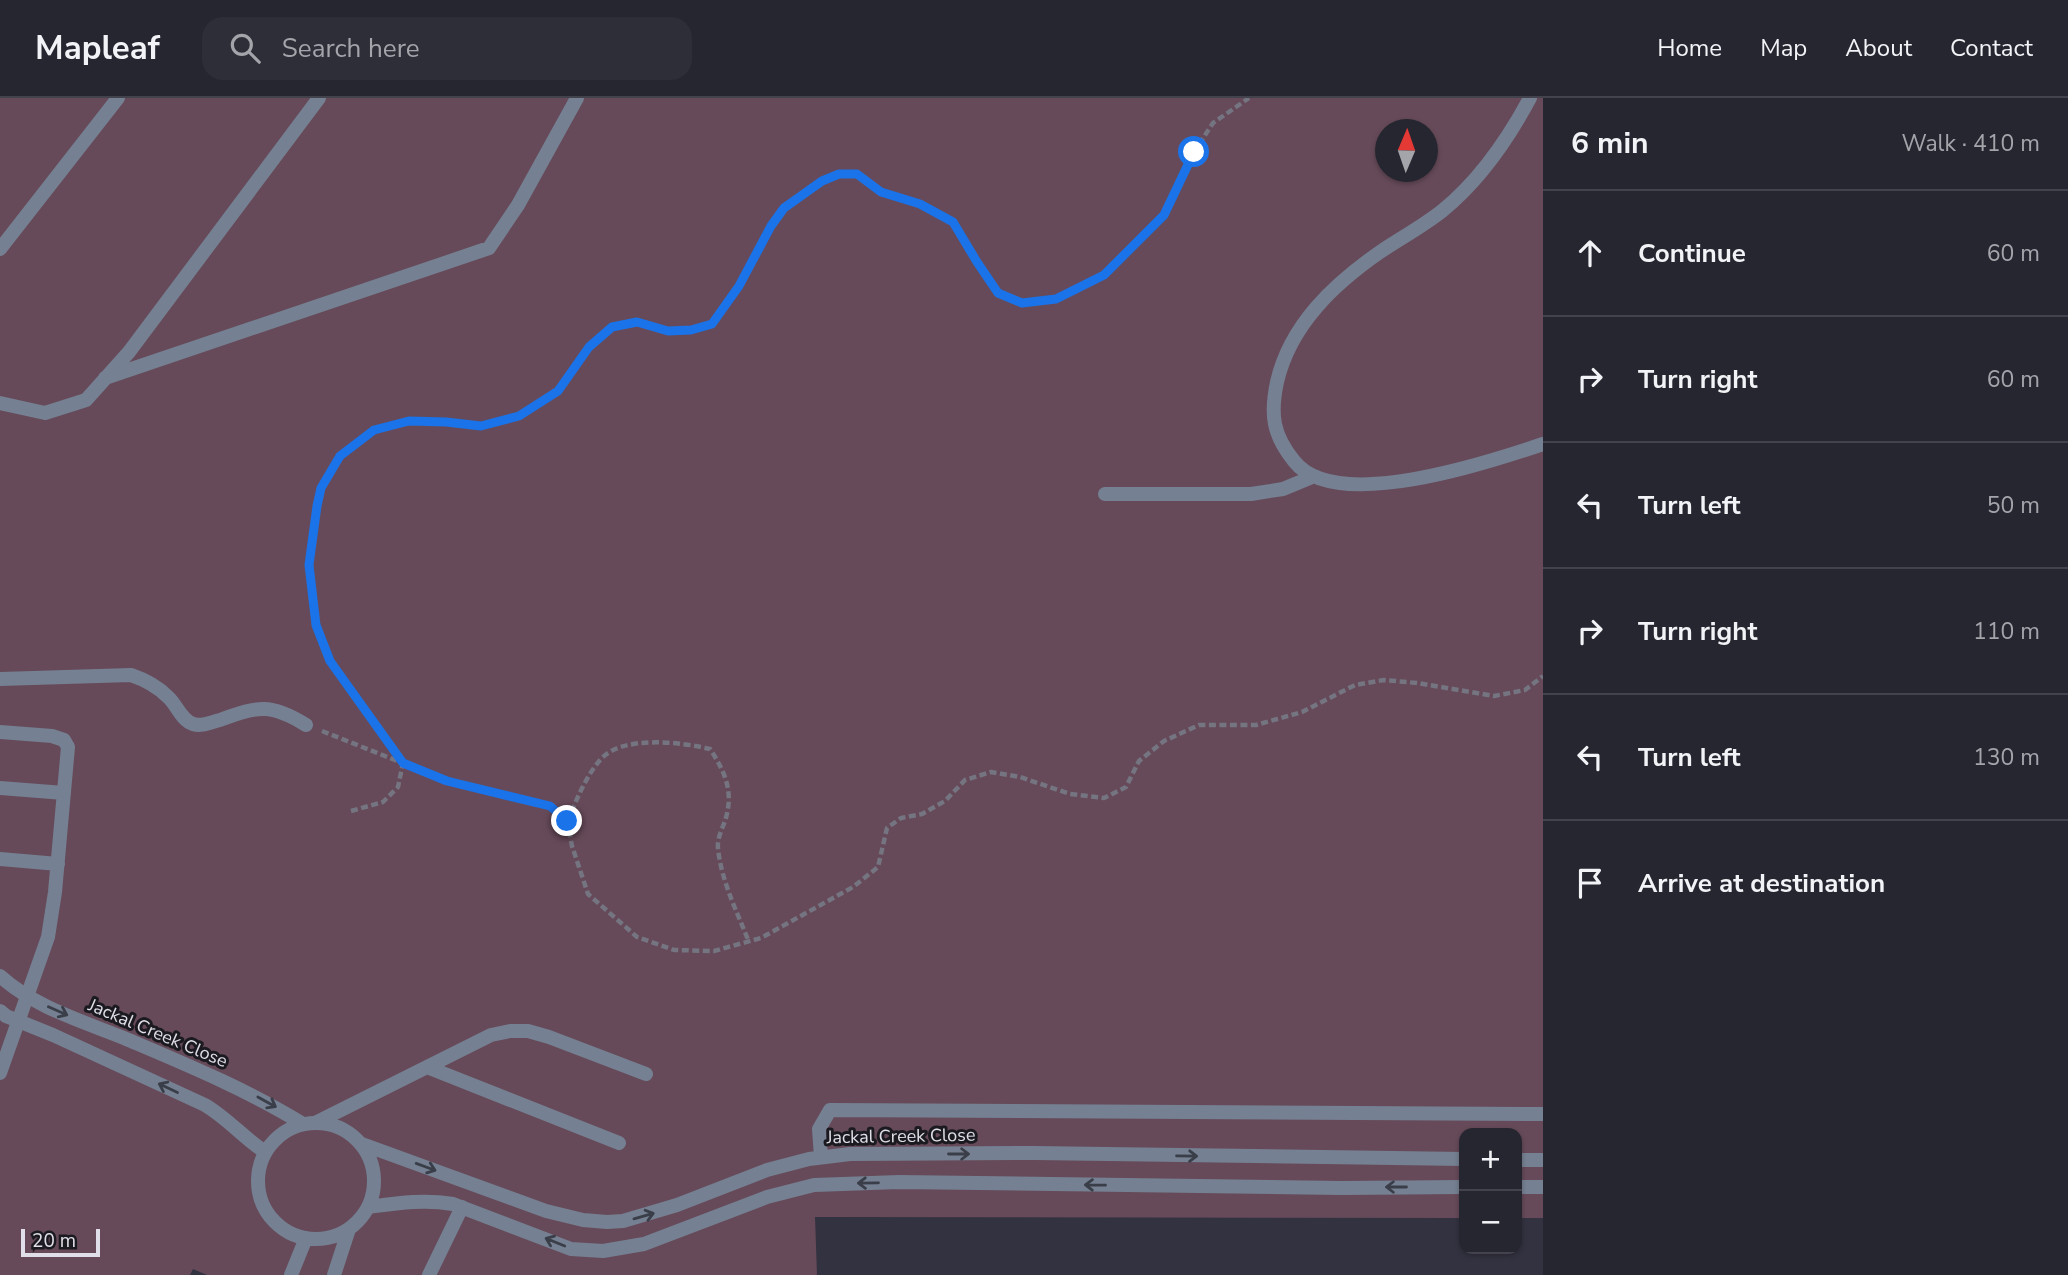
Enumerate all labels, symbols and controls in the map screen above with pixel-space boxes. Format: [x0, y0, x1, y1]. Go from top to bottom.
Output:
search box [202, 17, 692, 80]
text: Mapleaf [35, 26, 160, 71]
icon: search [226, 29, 264, 67]
text: Search here [282, 31, 420, 66]
text: Home [1657, 32, 1722, 64]
text: Map [1760, 32, 1807, 64]
text: About [1845, 32, 1912, 64]
text: Contact [1950, 32, 2033, 64]
north arrow [1375, 119, 1438, 182]
text: 6 min [1571, 123, 1649, 164]
text: Walk · 410 m [1901, 128, 2040, 159]
route start [1178, 136, 1209, 167]
icon: ahead [1571, 234, 1609, 272]
text: Continue [1638, 236, 1746, 271]
text: 60 m [1987, 238, 2040, 269]
icon: right [1571, 360, 1609, 398]
text: Turn right [1638, 362, 1757, 397]
text: 60 m [1987, 364, 2040, 395]
icon: left [1571, 486, 1609, 524]
text: Turn left [1638, 488, 1741, 523]
text: 50 m [1987, 490, 2040, 521]
icon: right [1571, 612, 1609, 650]
text: Turn right [1638, 614, 1757, 649]
text: 110 m [1973, 616, 2040, 647]
icon: left [1571, 738, 1609, 776]
text: Turn left [1638, 740, 1741, 775]
text: 130 m [1973, 742, 2040, 773]
route end [551, 805, 582, 836]
icon: arrive [1571, 864, 1609, 902]
text: Arrive at destination [1638, 866, 1885, 901]
street label: Jackal Creek Close [84, 992, 231, 1073]
one-way arrow [47, 1005, 69, 1018]
one-way arrow [158, 1081, 179, 1094]
one-way arrow [256, 1095, 276, 1109]
street label: Jackal Creek Close [825, 1123, 976, 1149]
map controls [1459, 1128, 1522, 1254]
button: + [1459, 1128, 1522, 1191]
one-way arrow [948, 1147, 971, 1161]
one-way arrow [1175, 1149, 1198, 1162]
one-way arrow [415, 1162, 437, 1174]
one-way arrow [856, 1176, 879, 1190]
one-way arrow [1084, 1178, 1107, 1192]
one-way arrow [1385, 1180, 1408, 1194]
button: − [1459, 1191, 1522, 1254]
one-way arrow [633, 1208, 655, 1221]
scale bar [21, 1226, 100, 1258]
text: 20 m [32, 1228, 76, 1254]
one-way arrow [544, 1235, 566, 1248]

